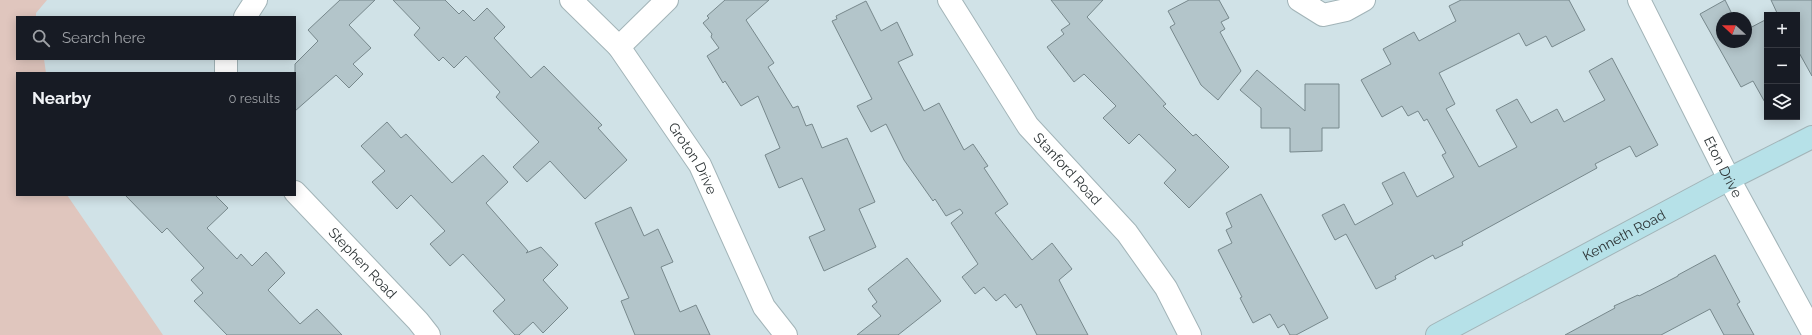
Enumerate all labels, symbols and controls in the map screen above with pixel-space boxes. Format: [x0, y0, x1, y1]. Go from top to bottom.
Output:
north arrow [1716, 12, 1752, 48]
map controls [1764, 12, 1800, 120]
button: + [1764, 12, 1800, 48]
search box [16, 16, 296, 60]
icon: search [30, 27, 52, 49]
text: Search here [62, 29, 145, 47]
button: − [1764, 48, 1800, 84]
button: layers [1764, 84, 1800, 120]
text: Nearby [32, 88, 91, 108]
text: 0 results [229, 91, 280, 106]
street label: Groton Drive [665, 119, 720, 197]
street label: Stanford Road [1030, 130, 1105, 208]
street label: Eton Drive [1701, 134, 1746, 200]
street label: Kenneth Road [1580, 207, 1668, 264]
street label: Stephen Road [325, 224, 400, 302]

